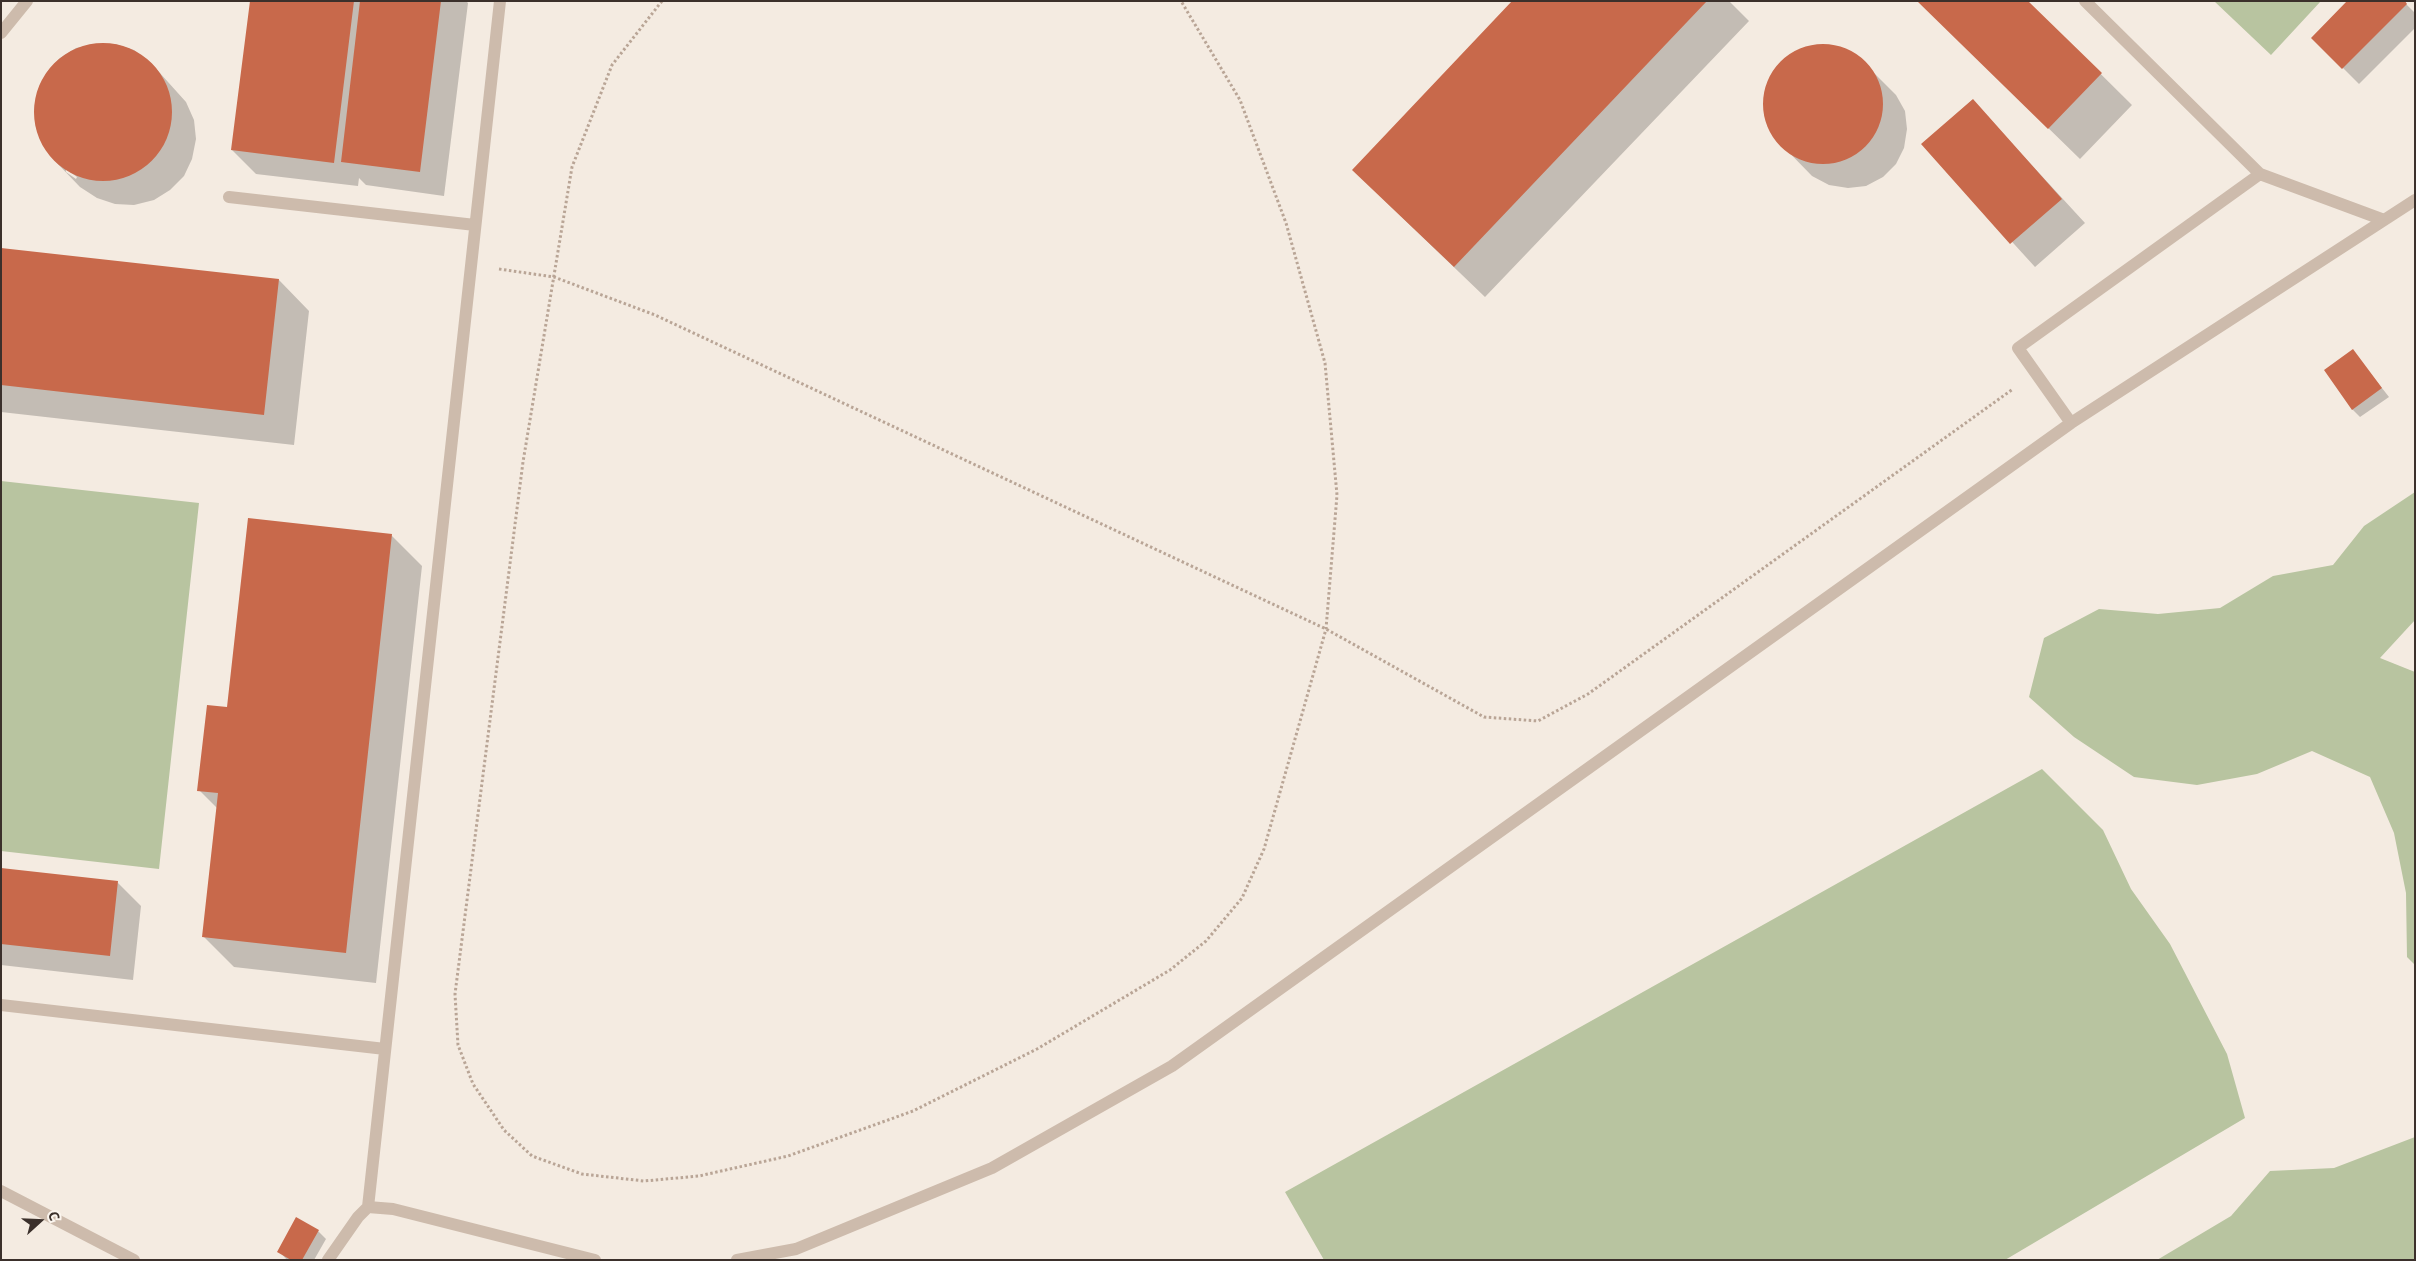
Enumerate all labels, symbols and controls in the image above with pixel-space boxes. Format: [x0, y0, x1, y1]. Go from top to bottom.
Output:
north arrow [15, 1196, 65, 1246]
text: С [44, 1208, 65, 1223]

